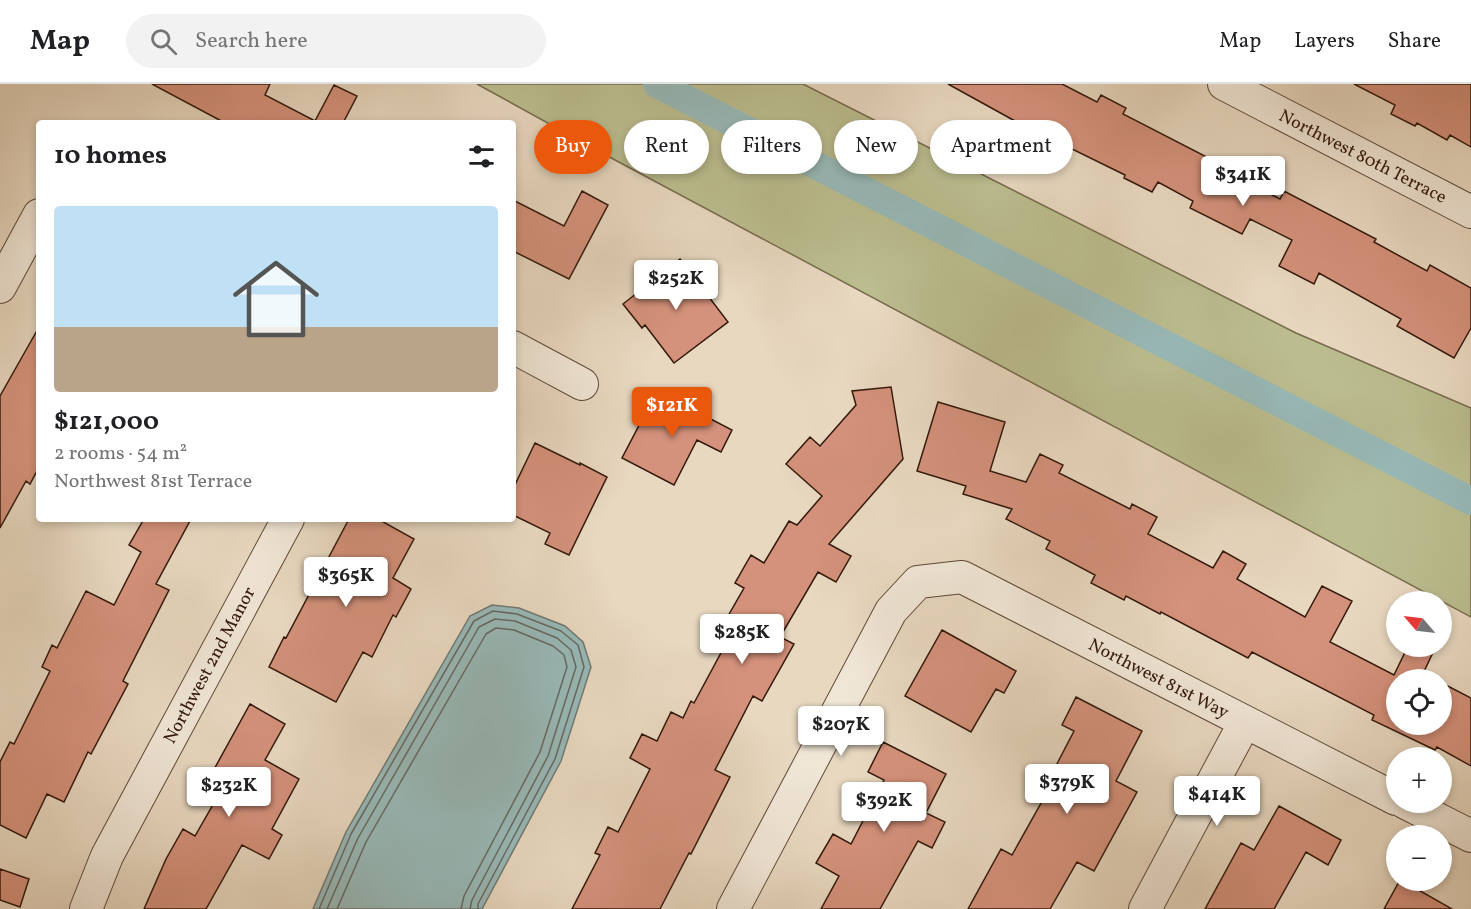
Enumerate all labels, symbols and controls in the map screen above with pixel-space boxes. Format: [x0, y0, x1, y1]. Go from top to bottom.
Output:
search box [126, 14, 546, 68]
text: Map [30, 22, 90, 61]
icon: search [147, 25, 180, 58]
text: Search here [195, 26, 308, 57]
text: Map [1219, 27, 1261, 56]
text: Layers [1294, 27, 1355, 56]
text: Share [1388, 27, 1441, 56]
street label: Northwest 80th Terrace [1274, 104, 1451, 211]
chip: Buy [534, 120, 612, 174]
chip: Rent [624, 120, 709, 174]
chip: Filters [721, 120, 822, 174]
chip: New [834, 120, 918, 174]
chip: Apartment [930, 120, 1073, 174]
text: 10 homes [54, 138, 167, 174]
icon: filters [465, 140, 498, 173]
pin: $341K [1201, 156, 1285, 207]
text: $341K [1215, 161, 1271, 189]
icon: home [222, 245, 330, 353]
pin: $252K [634, 260, 718, 311]
text: $252K [648, 265, 704, 293]
pin: $121K [630, 387, 714, 438]
text: $121K [646, 392, 698, 420]
text: $121,000 [54, 404, 159, 440]
text: 2 rooms · 54 m² [54, 440, 187, 468]
text: Northwest 81st Terrace [54, 468, 252, 496]
pin: $365K [304, 557, 388, 608]
text: $365K [318, 562, 374, 590]
street label: Northwest 2nd Manor [158, 582, 263, 749]
north arrow [1386, 591, 1452, 657]
map controls [1386, 591, 1452, 891]
pin: $285K [700, 614, 784, 665]
text: $285K [714, 619, 770, 647]
street label: Northwest 81st Way [1084, 633, 1233, 726]
button: locate [1386, 669, 1452, 735]
pin: $207K [799, 706, 883, 757]
text: $207K [812, 711, 870, 739]
button: + [1386, 747, 1452, 813]
pin: $379K [1025, 764, 1109, 815]
pin: $232K [187, 767, 271, 818]
text: $379K [1039, 769, 1095, 797]
text: $232K [201, 772, 257, 800]
pin: $414K [1175, 776, 1259, 827]
text: $414K [1188, 781, 1246, 809]
pin: $392K [842, 782, 926, 833]
text: $392K [856, 787, 912, 815]
button: − [1386, 825, 1452, 891]

